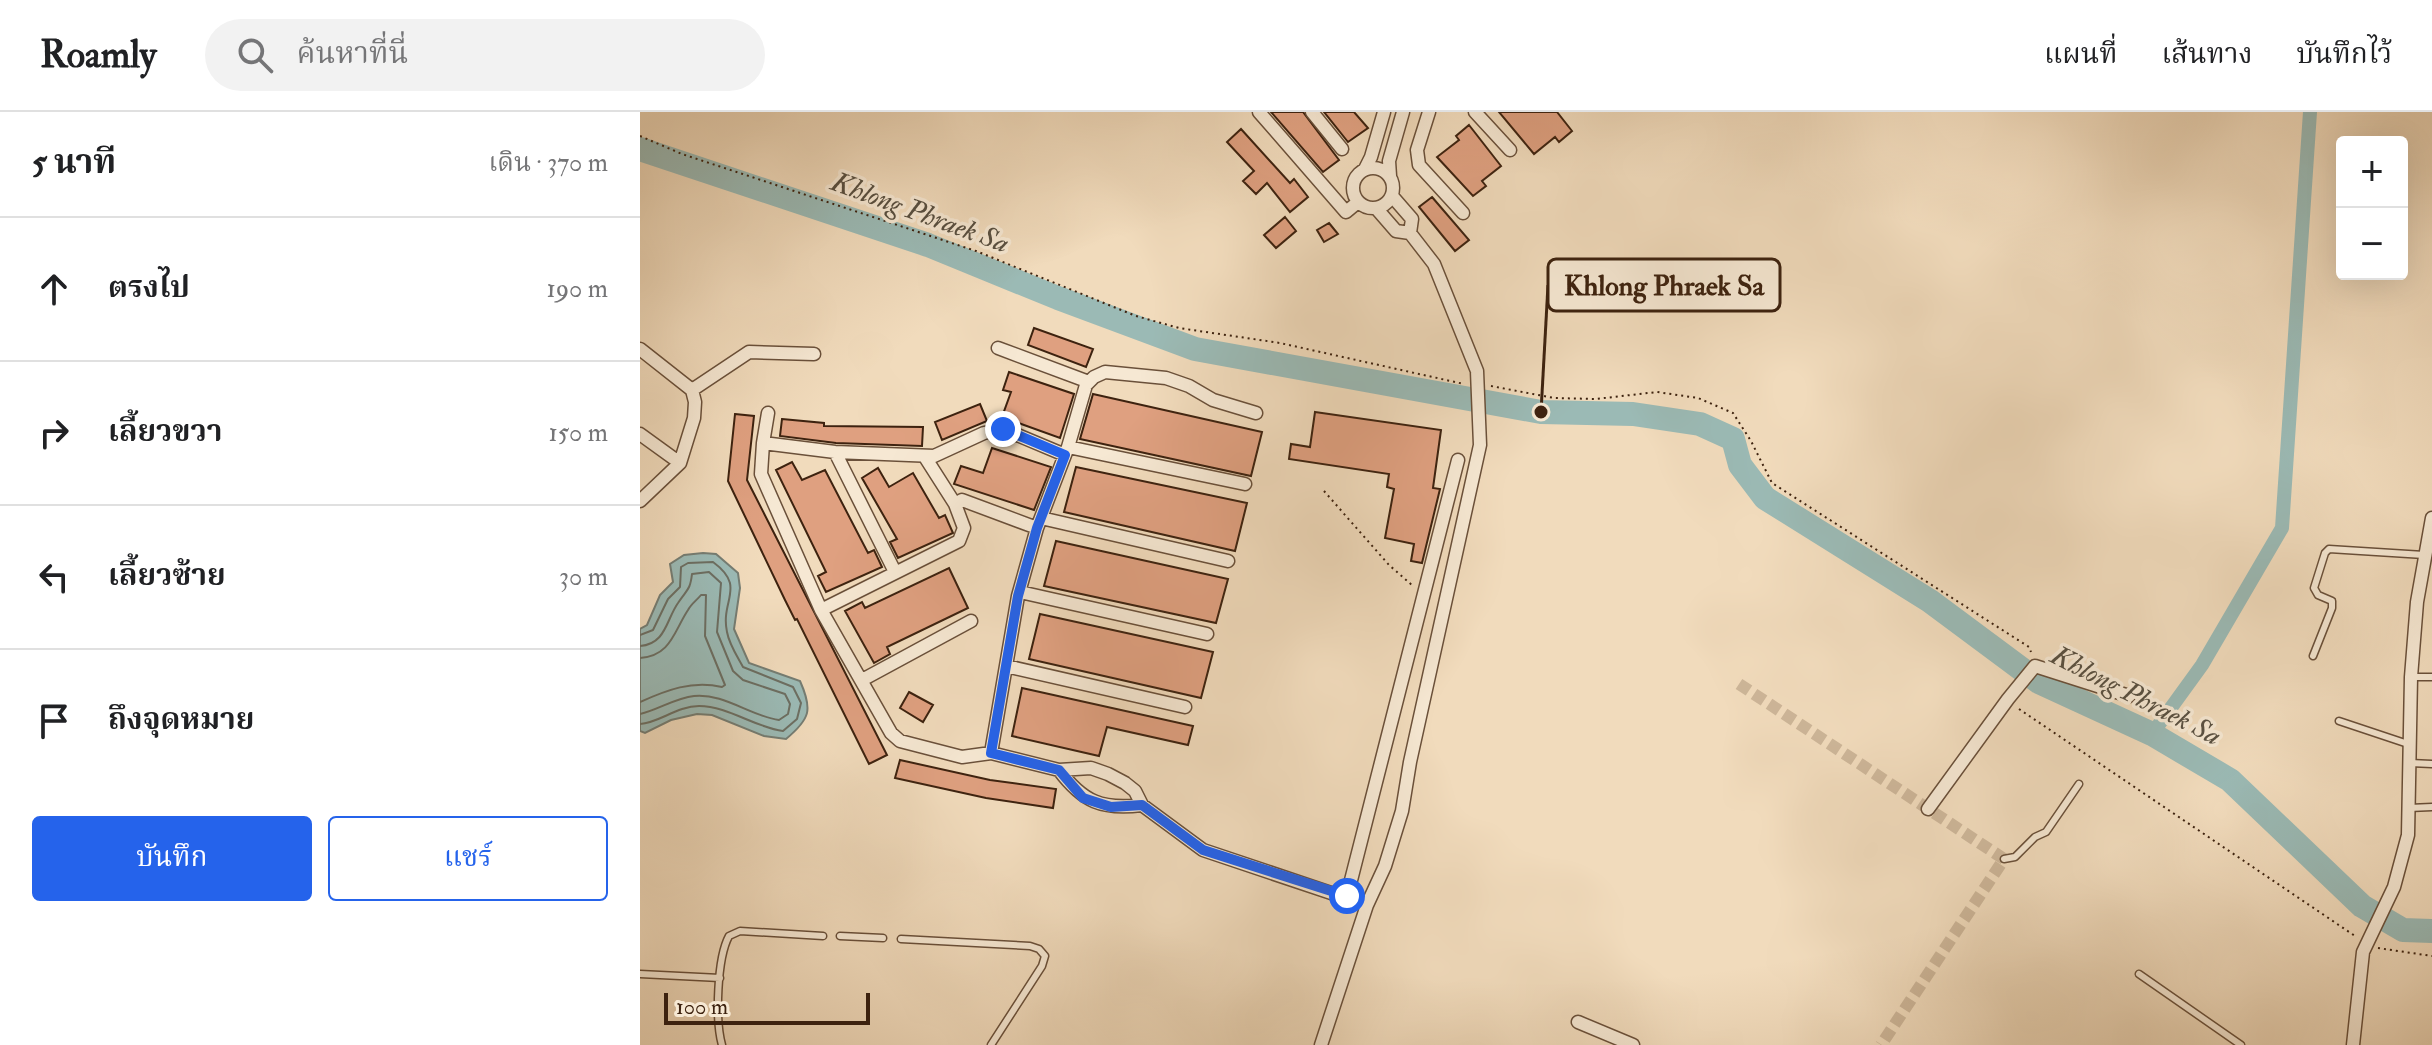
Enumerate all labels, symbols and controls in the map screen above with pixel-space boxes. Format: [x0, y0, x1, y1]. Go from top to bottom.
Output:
search box [205, 19, 765, 91]
text: Roamly [40, 31, 157, 79]
icon: search [233, 33, 277, 77]
text: ค้นหาที่นี่ [297, 35, 408, 72]
text: แผนที่ [2044, 37, 2117, 72]
text: เส้นทาง [2161, 37, 2253, 72]
text: บันทึกไว้ [2297, 37, 2392, 72]
map controls [2336, 136, 2408, 280]
button: + [2336, 136, 2408, 208]
text: 5 นาที [32, 141, 116, 184]
text: เดิน · 370 m [489, 147, 608, 179]
water label: Khlong Phraek Sa [825, 164, 1014, 261]
button: − [2336, 208, 2408, 280]
callout: Khlong Phraek Sa [1548, 259, 1780, 311]
icon: ahead [32, 267, 76, 311]
text: ตรงไป [108, 269, 190, 306]
text: Khlong Phraek Sa [1564, 269, 1765, 304]
text: 190 m [547, 273, 608, 305]
icon: right [32, 411, 76, 455]
route end [985, 411, 1021, 447]
text: เลี้ยวขวา [108, 413, 222, 450]
text: 150 m [549, 417, 608, 449]
icon: left [32, 555, 76, 599]
text: เลี้ยวซ้าย [108, 557, 226, 594]
text: 30 m [559, 561, 608, 593]
water label: Khlong Phraek Sa [2043, 637, 2227, 754]
icon: arrive [32, 699, 76, 743]
text: ถึงจุดหมาย [108, 701, 254, 738]
button: บันทึก [32, 816, 312, 901]
button: แชร์ [328, 816, 608, 901]
route start [1329, 878, 1365, 914]
scale bar [664, 989, 870, 1025]
text: 100 m [676, 993, 728, 1021]

